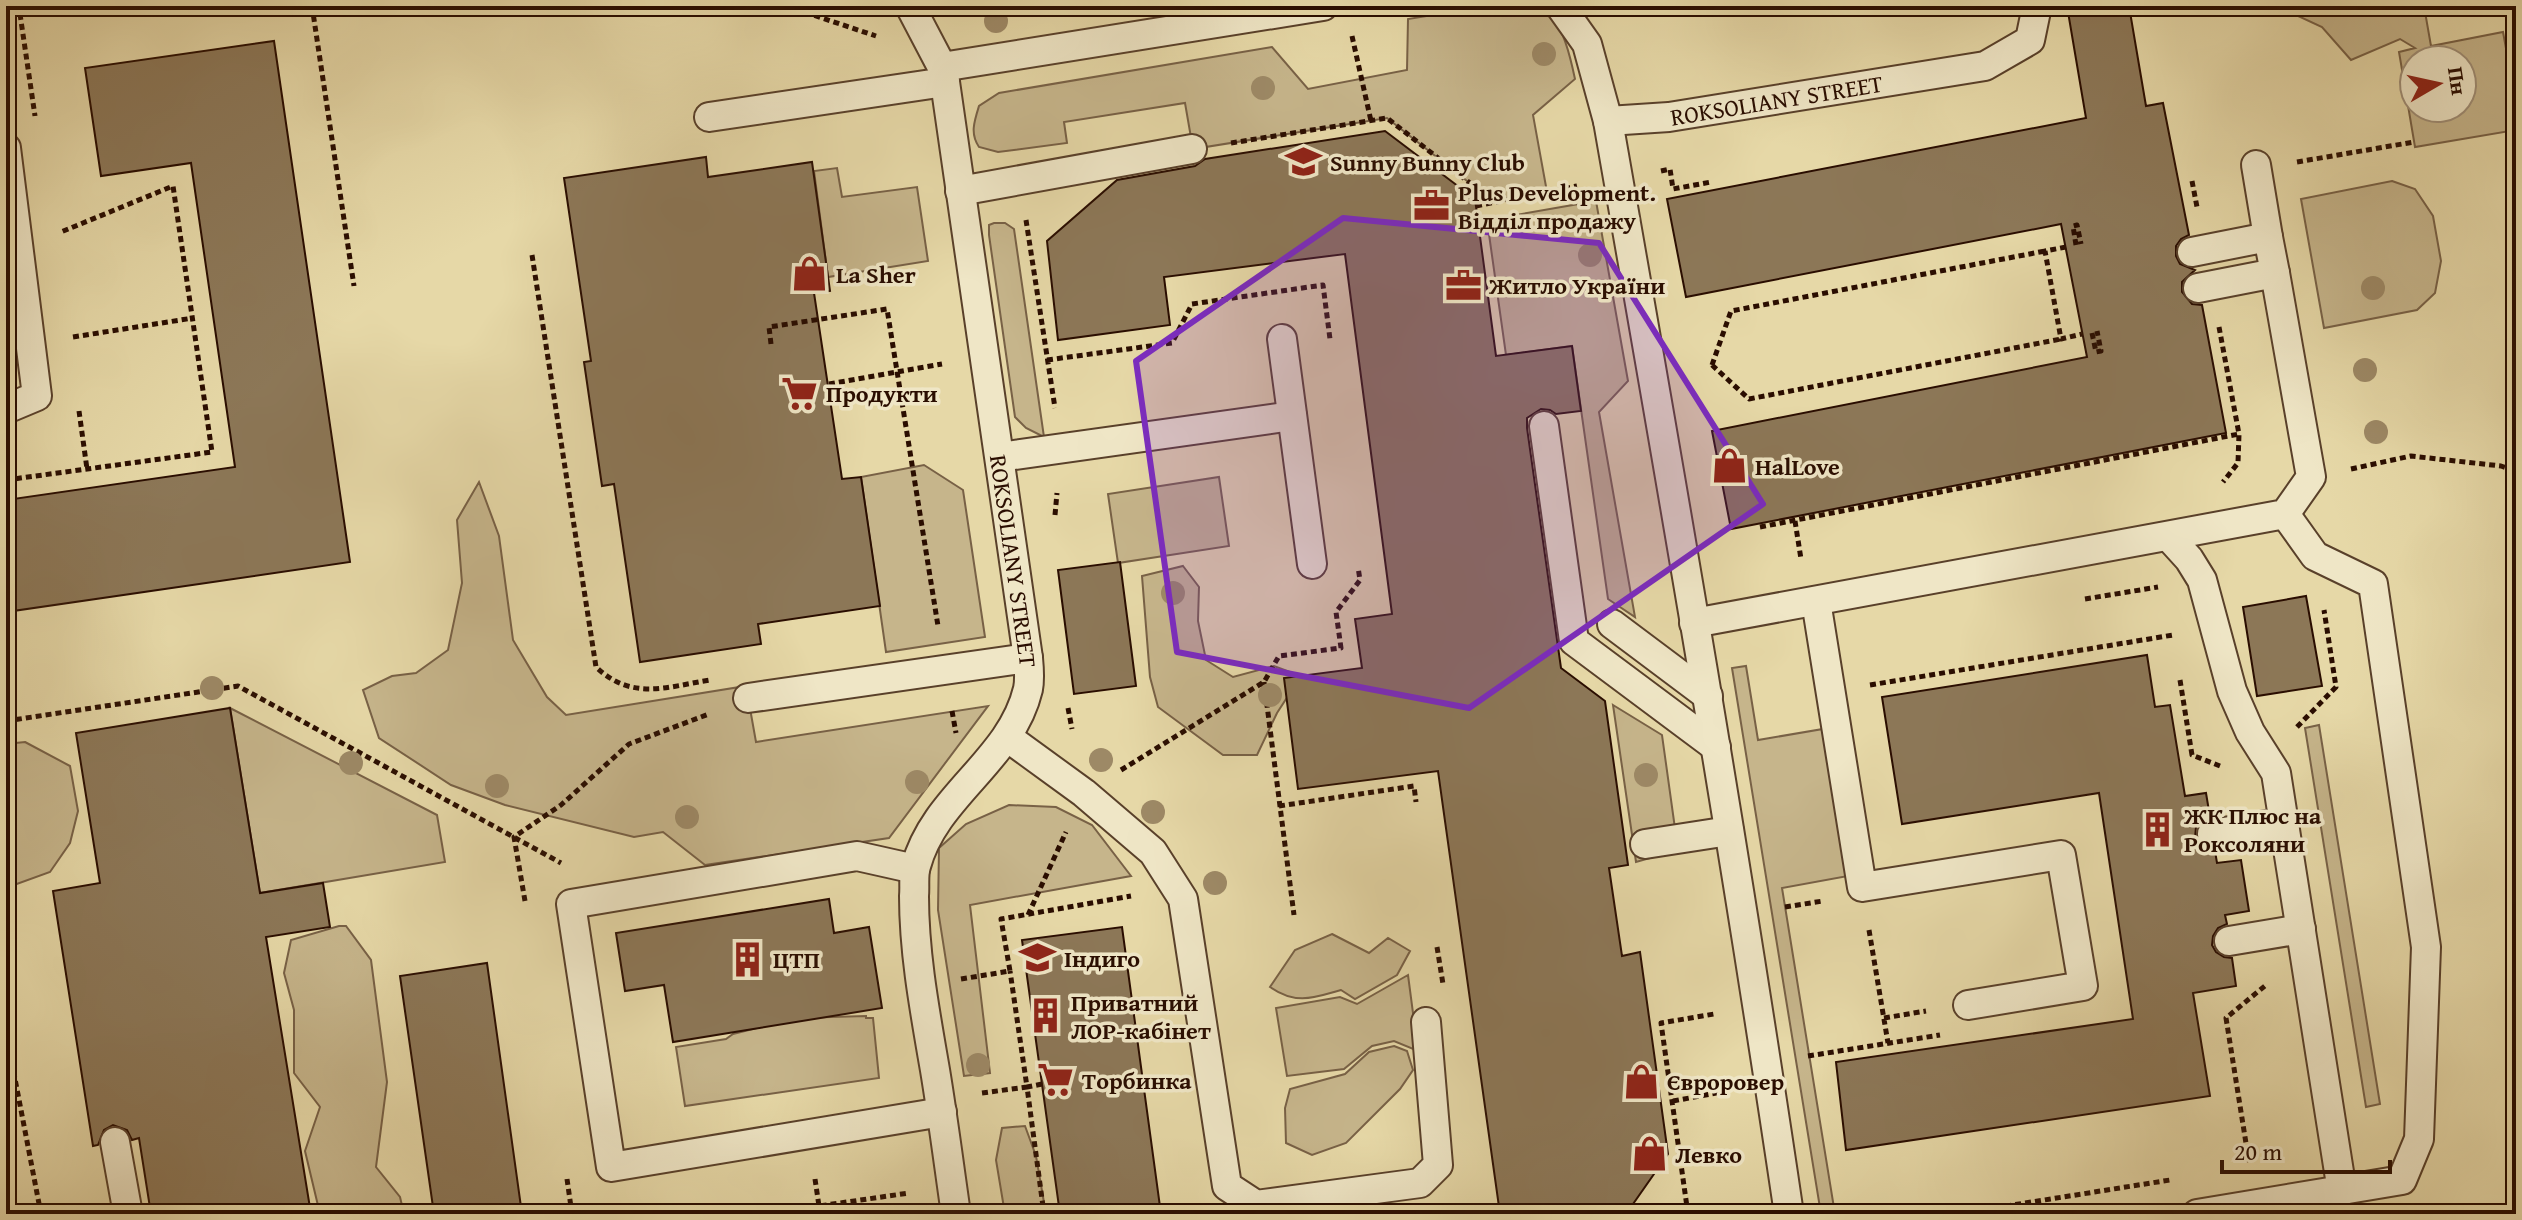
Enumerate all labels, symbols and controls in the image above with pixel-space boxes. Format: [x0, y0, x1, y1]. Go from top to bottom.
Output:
north arrow [2398, 44, 2478, 124]
text: Пн [2440, 64, 2476, 97]
street label: ROKSOLIANY STREET [1668, 65, 1885, 134]
school or university icon: Sunny Bunny Club [1285, 143, 1323, 181]
place label: Sunny Bunny Club [1330, 145, 1525, 180]
place label: Plus Development. Відділ продажу [1458, 175, 1656, 238]
office icon: Plus Development. Відділ продажу [1413, 187, 1451, 225]
shop icon: La Sher [791, 255, 829, 293]
place label: La Sher [836, 257, 916, 292]
office icon: Житло України [1444, 266, 1482, 304]
place label: Житло України [1488, 268, 1665, 303]
supermarket icon: Продукти [781, 374, 819, 412]
place label: Продукти [826, 376, 938, 411]
shop icon: HalLove [1710, 447, 1748, 485]
place label: HalLove [1755, 449, 1840, 484]
street label: ROKSOLIANY STREET [981, 452, 1046, 669]
place label: ЖК Плюс на Роксоляни [2183, 798, 2322, 861]
building icon: ЖК Плюс на Роксоляни [2139, 810, 2177, 848]
school or university icon: Індиго [1019, 939, 1057, 977]
building icon: ЦТП [728, 940, 766, 978]
place label: Індиго [1064, 941, 1140, 976]
place label: ЦТП [773, 942, 820, 977]
place label: Приватний ЛОР-кабінет [1071, 985, 1211, 1048]
building icon: Приватний ЛОР-кабінет [1026, 997, 1064, 1035]
supermarket icon: Торбинка [1037, 1061, 1075, 1099]
shop icon: Євроровер [1622, 1062, 1660, 1100]
place label: Торбинка [1082, 1063, 1192, 1098]
place label: Євроровер [1667, 1064, 1784, 1099]
scale bar [2222, 1124, 2390, 1174]
text: 20 m [2234, 1134, 2282, 1169]
shop icon: Левко [1630, 1135, 1668, 1173]
place label: Левко [1675, 1137, 1742, 1172]

